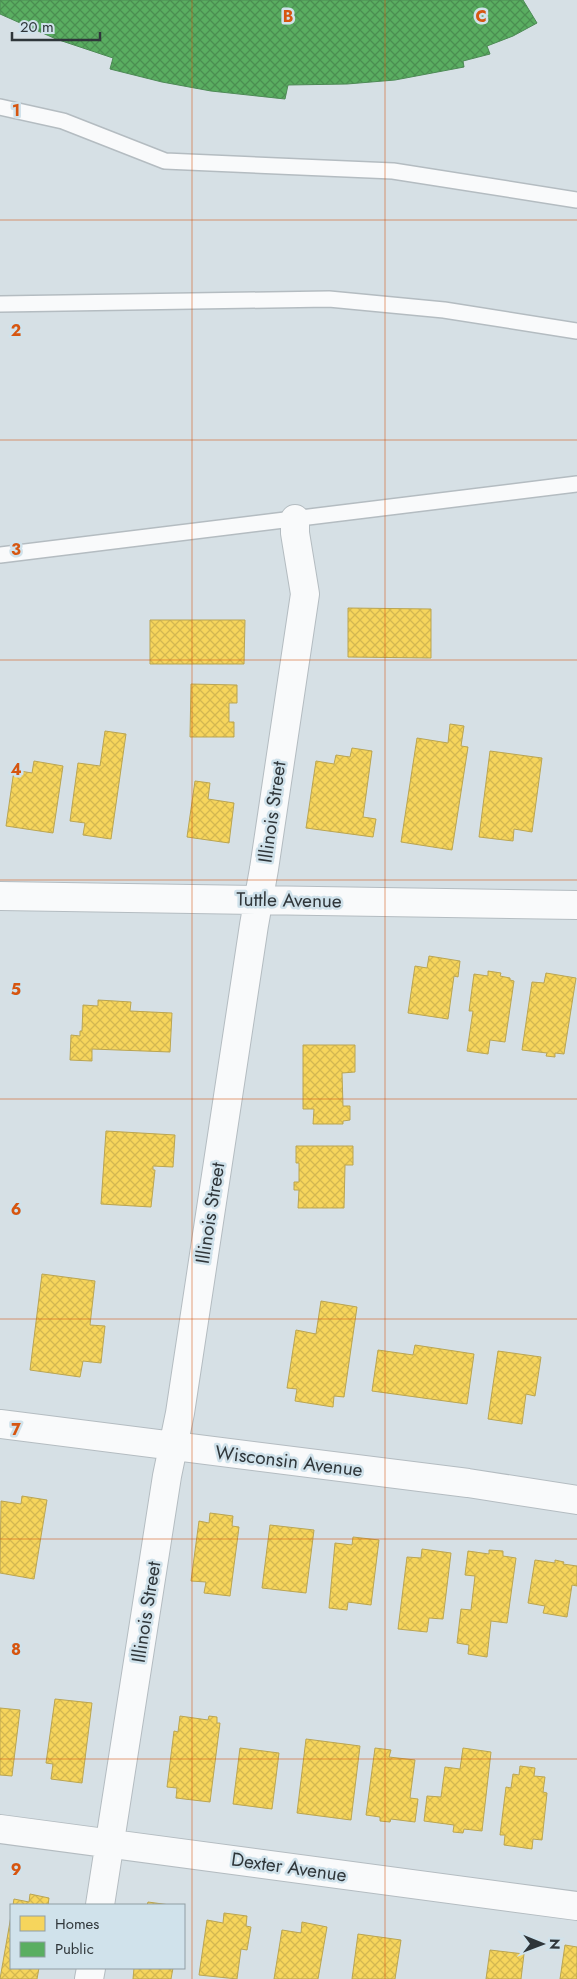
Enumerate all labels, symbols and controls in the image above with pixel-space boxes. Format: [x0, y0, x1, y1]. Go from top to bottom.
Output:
text: B [283, 5, 293, 28]
text: C [475, 5, 487, 28]
scale bar [12, 10, 100, 42]
text: 20 m [20, 16, 54, 38]
text: 1 [12, 99, 20, 122]
text: 2 [11, 319, 21, 342]
text: 3 [11, 538, 21, 561]
text: 4 [10, 758, 22, 781]
street label: Illinois Street [252, 759, 293, 865]
street label: Tuttle Avenue [236, 886, 342, 914]
text: 5 [11, 978, 21, 1001]
street label: Illinois Street [189, 1160, 231, 1266]
text: 6 [11, 1198, 21, 1221]
text: 7 [11, 1418, 21, 1441]
street label: Wisconsin Avenue [214, 1439, 364, 1483]
street label: Illinois Street [125, 1559, 167, 1665]
text: 8 [11, 1638, 21, 1661]
street label: Dexter Avenue [230, 1846, 349, 1888]
text: 9 [11, 1858, 21, 1881]
legend [10, 1904, 185, 1969]
text: Homes [55, 1913, 99, 1935]
north arrow [517, 1919, 567, 1969]
text: Public [55, 1938, 94, 1960]
text: N [545, 1938, 565, 1950]

